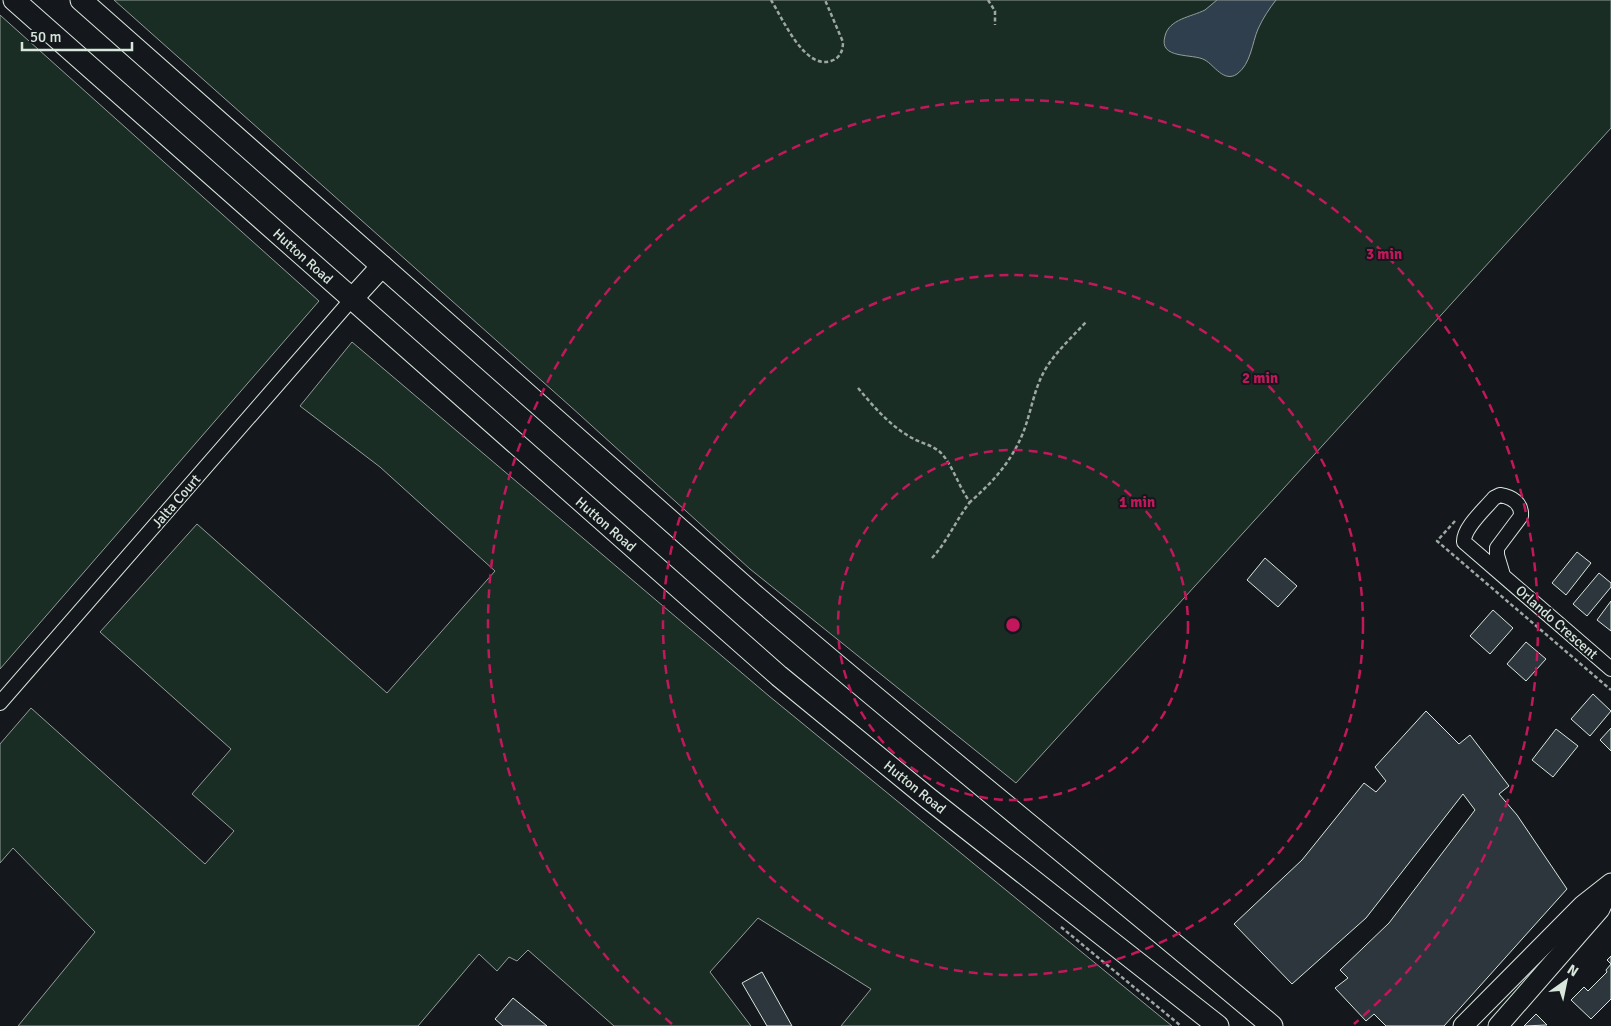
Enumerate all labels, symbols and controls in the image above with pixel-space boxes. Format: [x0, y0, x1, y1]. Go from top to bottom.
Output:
scale bar [22, 20, 132, 52]
text: 50 m [30, 28, 61, 46]
street label: Hutton Road [269, 225, 336, 288]
text: 3 min [1366, 245, 1402, 263]
text: 2 min [1242, 369, 1278, 387]
street label: Jalta Court [148, 471, 204, 532]
street label: Hutton Road [572, 493, 639, 555]
text: 1 min [1119, 493, 1155, 511]
street label: Orlando Crescent [1512, 582, 1601, 663]
centre of rings [1004, 616, 1022, 634]
street label: Hutton Road [880, 757, 949, 818]
north arrow [1541, 956, 1591, 1006]
text: N [1564, 961, 1582, 980]

